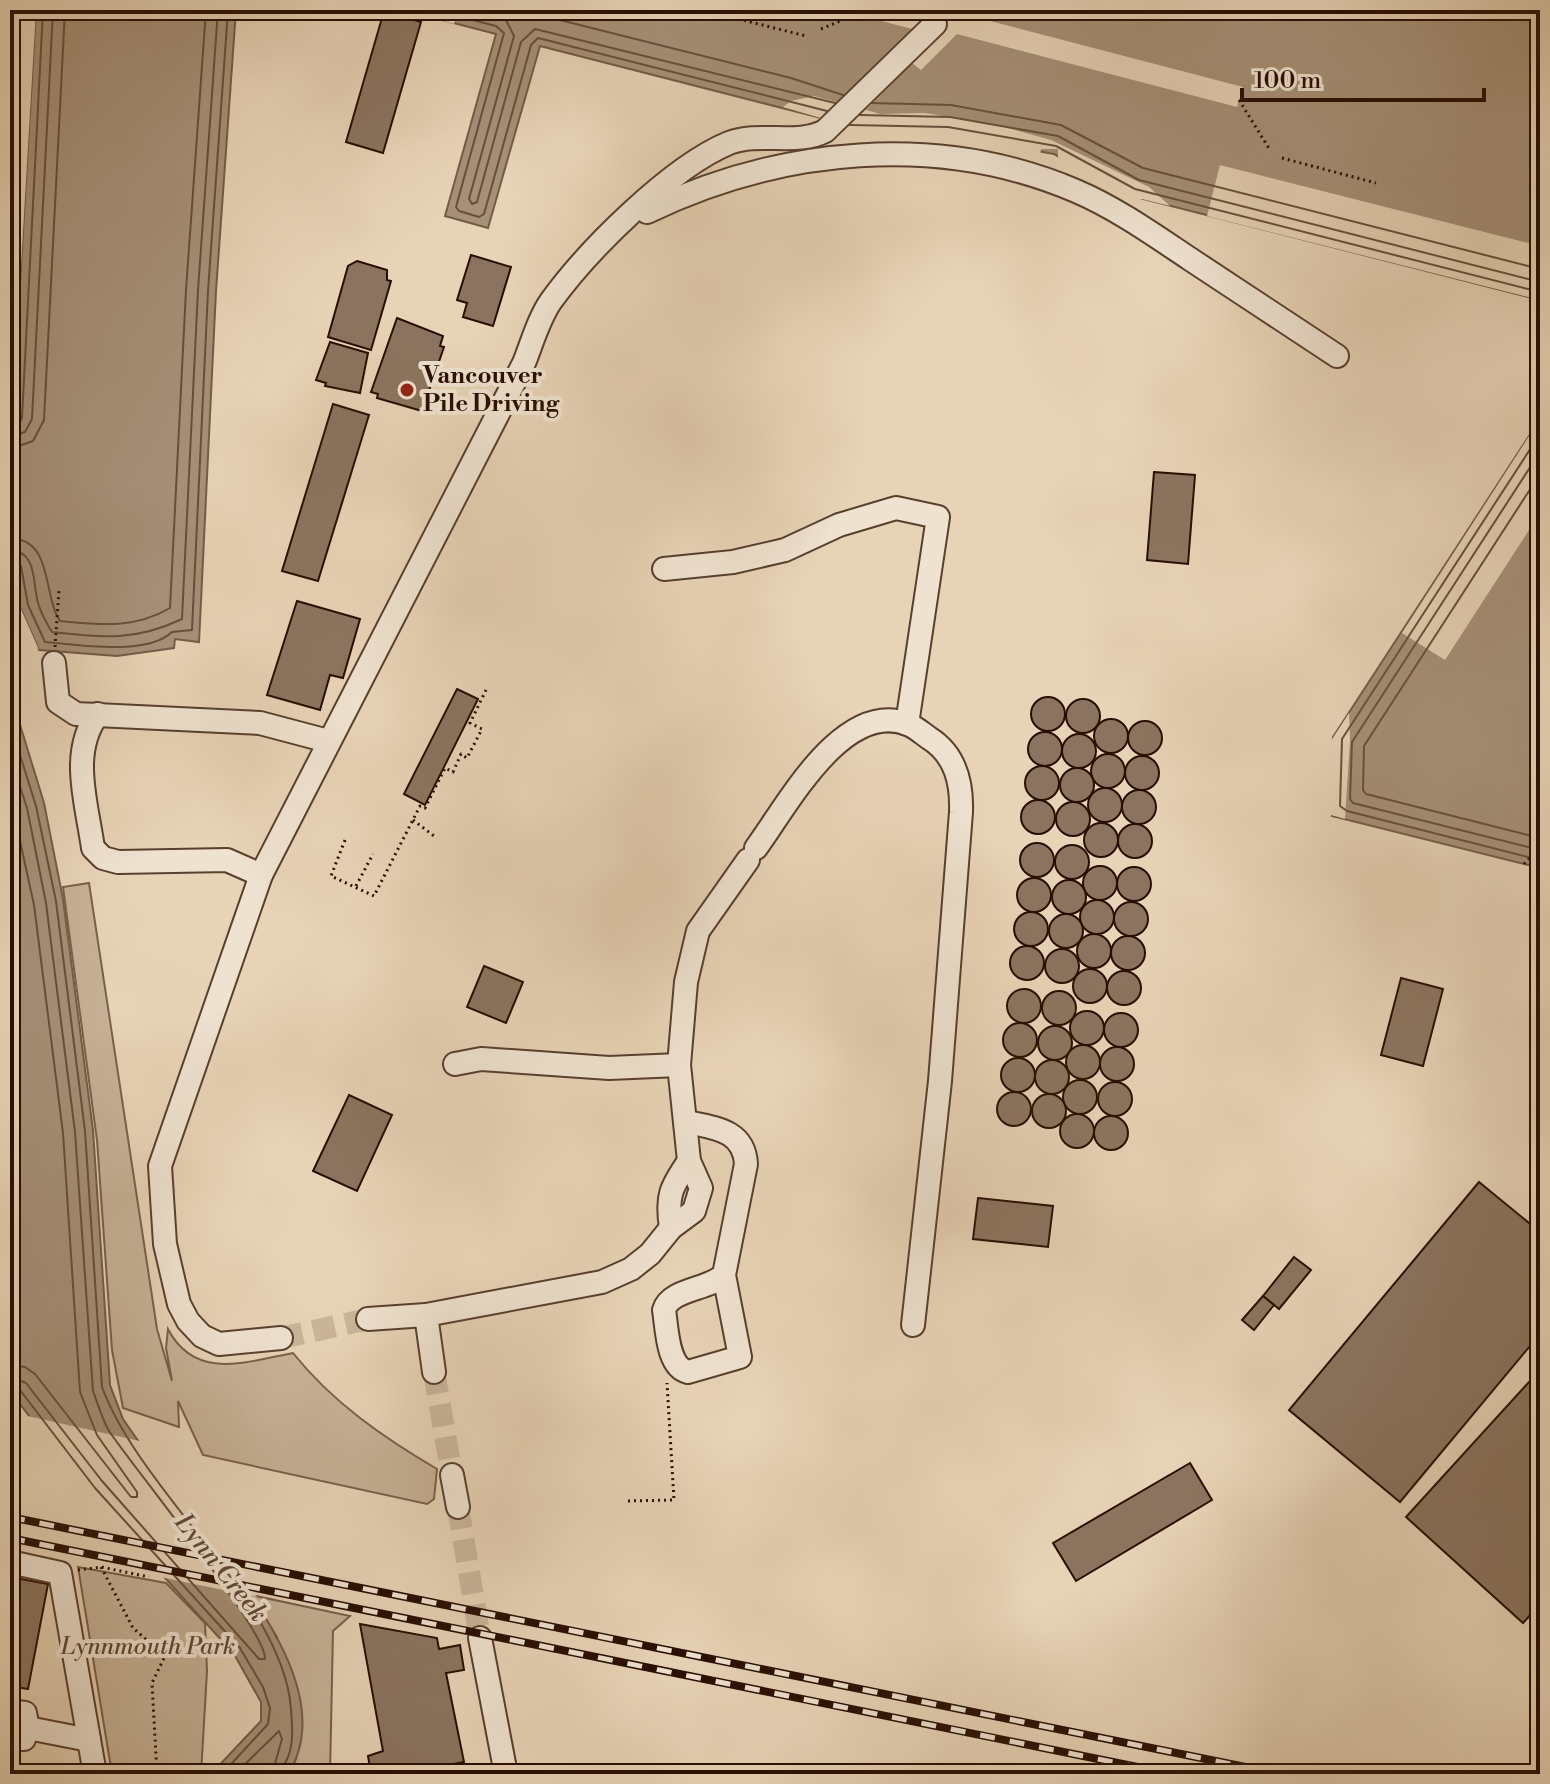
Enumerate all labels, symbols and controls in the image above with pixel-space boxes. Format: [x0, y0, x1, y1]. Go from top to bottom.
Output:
scale bar [1242, 52, 1484, 102]
text: 100 m [1254, 66, 1321, 96]
place label: Vancouver Pile Driving [422, 361, 561, 419]
marker: Vancouver Pile Driving [398, 381, 416, 399]
water label: Lynn Creek [167, 1507, 274, 1629]
park label: Lynnmouth Park [60, 1632, 235, 1662]

